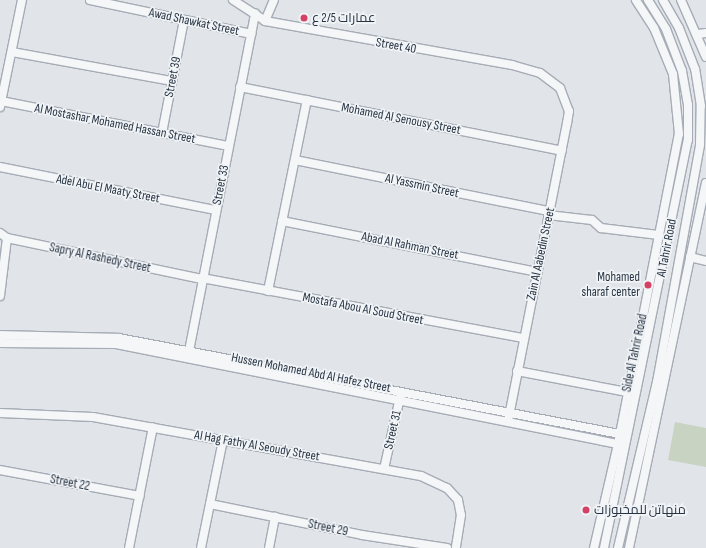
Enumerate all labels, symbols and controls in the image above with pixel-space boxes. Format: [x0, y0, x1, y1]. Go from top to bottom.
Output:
street label: Awad Shawkat Street [147, 5, 241, 39]
place label: عمارات 2/5 ع [312, 10, 375, 26]
marker: عمارات 2/5 ع [299, 13, 309, 23]
street label: Street 40 [375, 35, 417, 57]
street label: Street 39 [161, 56, 185, 98]
street label: Mohamed Al Senousy Street [340, 100, 462, 138]
street label: Al Mostashar Mohamed Hassan Street [33, 101, 197, 147]
street label: Street 33 [209, 164, 233, 206]
street label: Adel Abu El Maaty Street [55, 171, 161, 207]
street label: Al Yassmin Street [384, 171, 460, 201]
street label: Zain Al Aabedin Street [524, 206, 558, 302]
street label: Al Tahrir Road [654, 218, 680, 278]
street label: Abad Al Rahman Street [360, 229, 460, 263]
street label: Sapry Al Rashedy Street [48, 240, 152, 276]
place label: Mohamed sharaf center [582, 270, 640, 301]
marker: Mohamed sharaf center [643, 280, 653, 290]
street label: Mostafa Abou Al Soud Street [301, 290, 425, 328]
street label: Side Al Tahrir Road [619, 312, 651, 394]
street label: Hussen Mohamed Abd Al Hafez Street [230, 350, 392, 396]
street label: Street 31 [381, 409, 405, 451]
street label: Al Hag Fathy Al Seoudy Street [193, 427, 321, 465]
street label: Street 22 [49, 472, 91, 494]
place label: منهاتن للمخبوزات [594, 502, 686, 518]
marker: منهاتن للمخبوزات [581, 505, 591, 515]
street label: Street 29 [307, 516, 349, 540]

